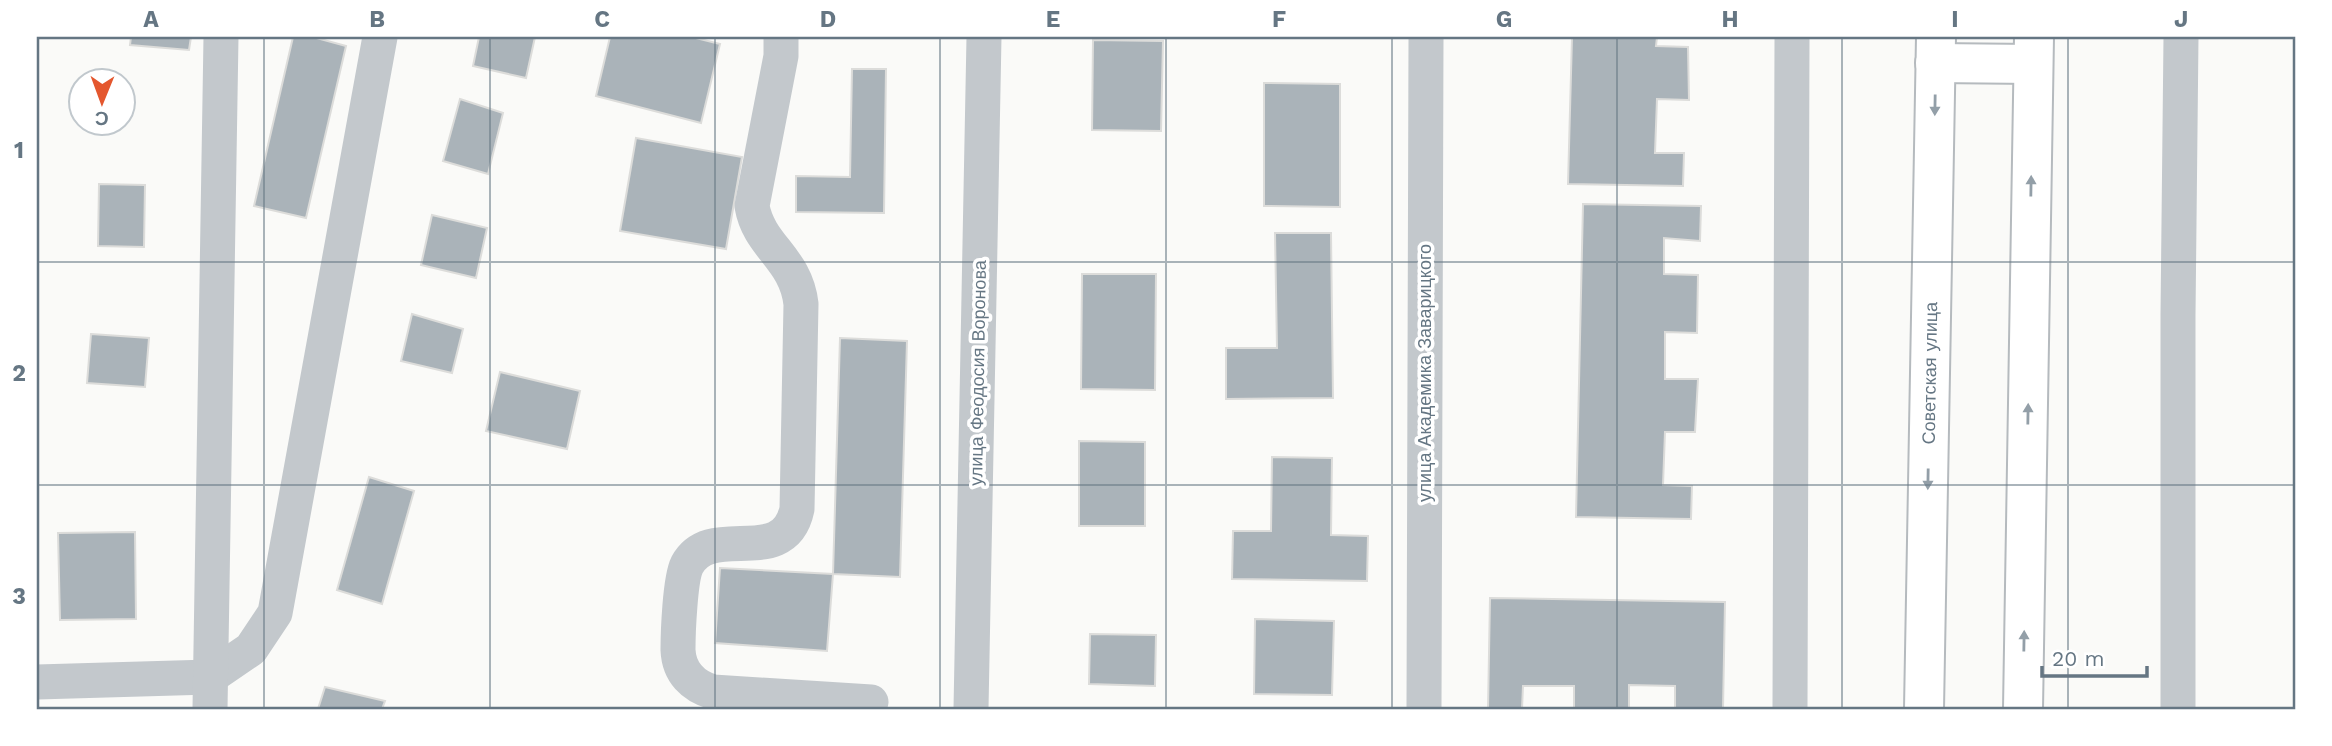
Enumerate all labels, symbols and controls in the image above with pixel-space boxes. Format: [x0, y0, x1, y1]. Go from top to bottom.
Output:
text: A [143, 6, 159, 33]
text: B [369, 6, 385, 33]
text: C [594, 6, 610, 33]
text: D [820, 6, 836, 33]
text: E [1046, 6, 1060, 33]
text: F [1272, 6, 1286, 33]
text: G [1496, 6, 1512, 33]
text: H [1721, 6, 1739, 33]
text: I [1951, 6, 1959, 33]
text: J [2174, 6, 2188, 33]
north arrow [66, 66, 136, 136]
one-way arrow [1929, 94, 1941, 116]
text: С [94, 107, 109, 130]
text: 1 [14, 137, 24, 164]
one-way arrow [2025, 175, 2037, 197]
street label: улица Академика Заварицкого [1414, 244, 1435, 502]
street label: улица Феодосия Воронова [965, 259, 990, 486]
street label: Советская улица [1918, 301, 1941, 445]
text: 2 [12, 360, 26, 387]
one-way arrow [2022, 402, 2033, 424]
one-way arrow [1922, 469, 1934, 491]
text: 3 [12, 583, 26, 610]
one-way arrow [2018, 630, 2030, 652]
scale bar [2042, 634, 2146, 678]
text: 20 m [2052, 646, 2104, 671]

